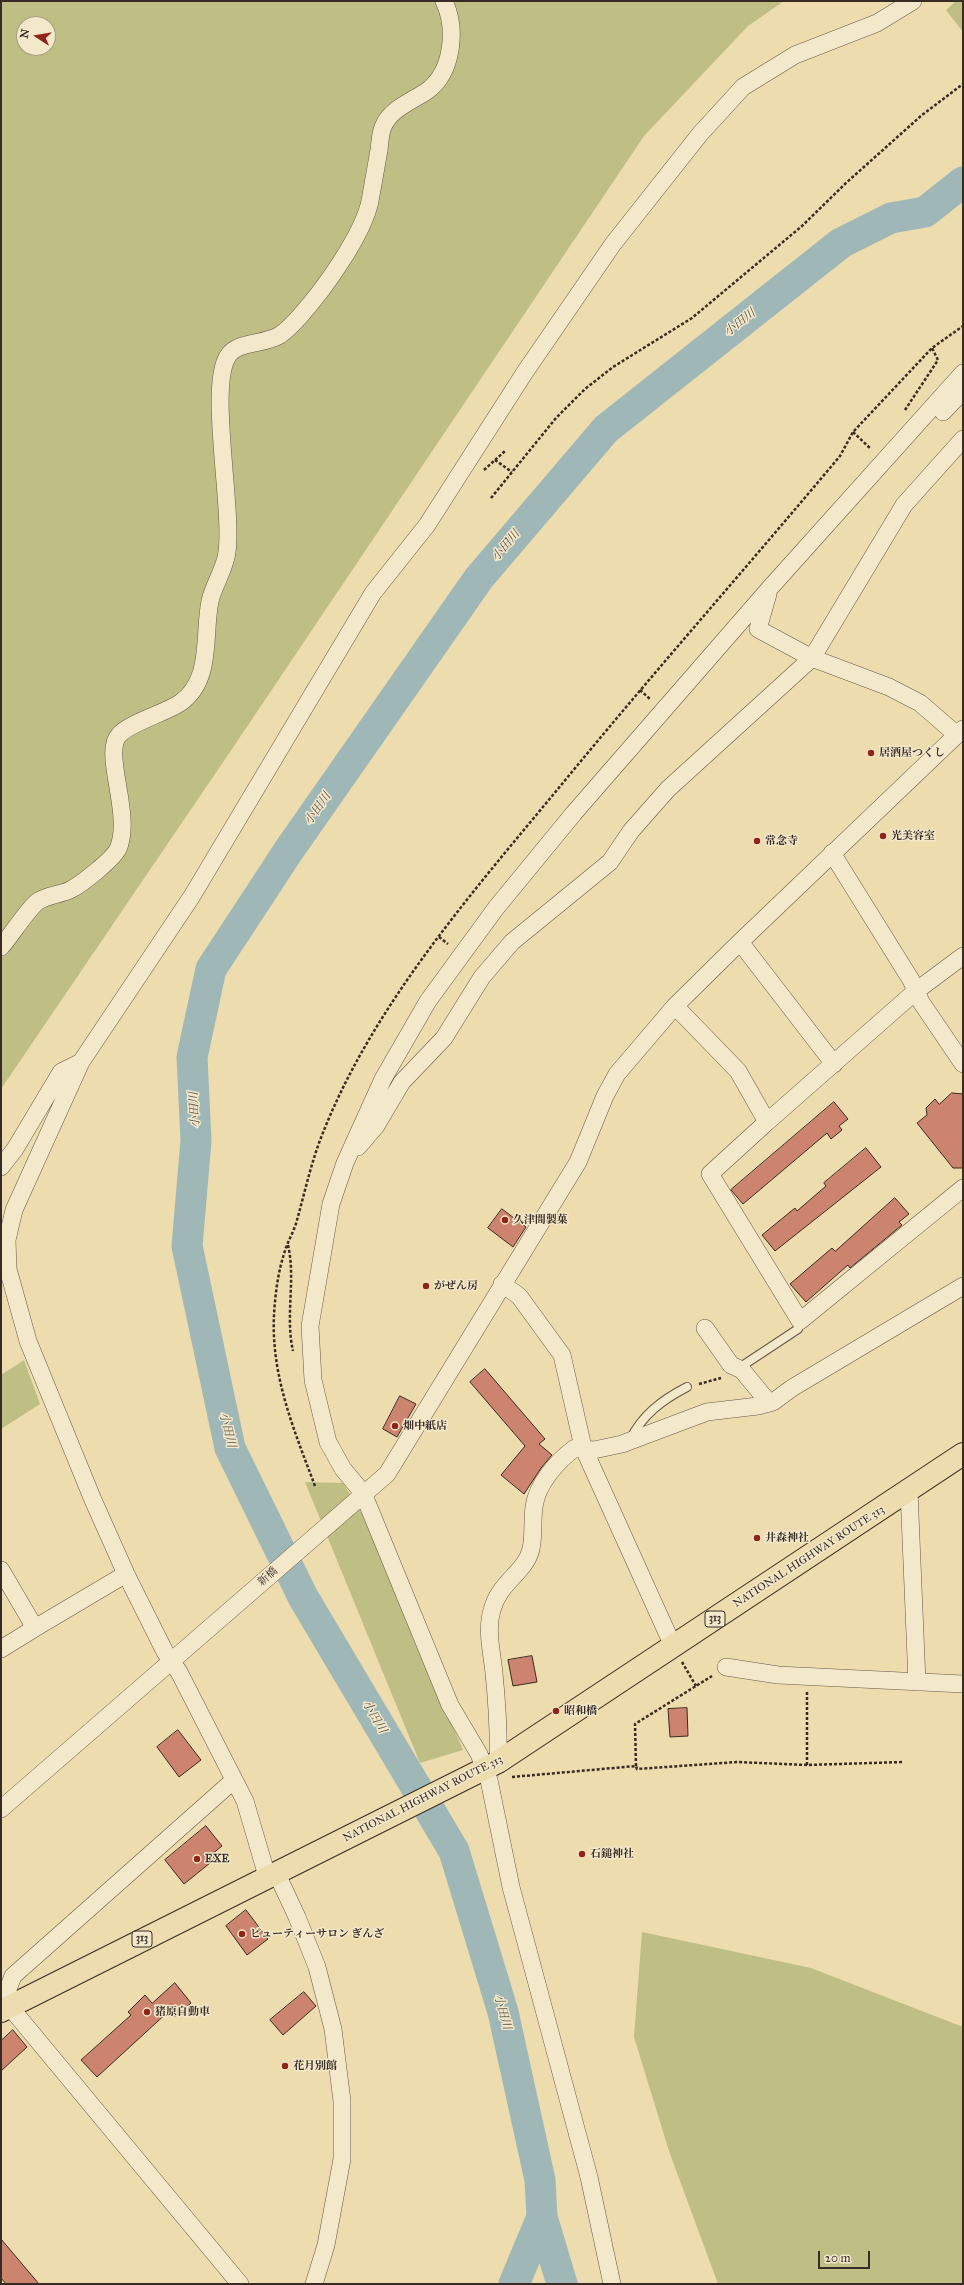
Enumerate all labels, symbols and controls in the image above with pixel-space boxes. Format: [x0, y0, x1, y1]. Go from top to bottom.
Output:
north arrow [16, 16, 56, 56]
text: N [17, 28, 32, 40]
water label: 小田川 [721, 306, 759, 340]
water label: 小田川 [489, 528, 523, 564]
place label: 居酒屋つくし [879, 746, 945, 760]
marker: 居酒屋つくし [866, 748, 876, 758]
water label: 小田川 [302, 790, 334, 828]
place label: 光美容室 [891, 829, 935, 843]
marker: 光美容室 [878, 831, 888, 841]
place label: 常念寺 [765, 834, 798, 848]
marker: 常念寺 [752, 836, 762, 846]
water label: 小田川 [187, 1092, 203, 1128]
place label: 久津間製菓 [513, 1213, 568, 1227]
marker: 久津間製菓 [500, 1215, 510, 1225]
place label: がぜん房 [434, 1279, 478, 1293]
marker: がぜん房 [421, 1281, 431, 1291]
water label: 小田川 [216, 1411, 238, 1449]
place label: 畑中紙店 [403, 1419, 447, 1433]
marker: 畑中紙店 [390, 1421, 400, 1431]
street label: NATIONAL HIGHWAY ROUTE 313 [731, 1503, 887, 1611]
place label: 井森神社 [765, 1531, 809, 1545]
marker: 井森神社 [752, 1533, 762, 1543]
street label: 新橋 [255, 1565, 281, 1589]
road number: 313 [705, 1611, 725, 1627]
water label: 小田川 [359, 1698, 389, 1736]
place label: 昭和橋 [564, 1704, 597, 1718]
marker: 昭和橋 [551, 1706, 561, 1716]
street label: NATIONAL HIGHWAY ROUTE 313 [341, 1753, 505, 1845]
place label: 石鎚神社 [590, 1847, 634, 1861]
marker: 石鎚神社 [577, 1849, 587, 1859]
place label: EXE [205, 1852, 229, 1866]
marker: EXE [192, 1854, 202, 1864]
place label: ビューティーサロン ぎんざ [250, 1927, 384, 1941]
marker: ビューティーサロン ぎんざ [237, 1929, 247, 1939]
road number: 313 [132, 1931, 152, 1947]
water label: 小田川 [490, 1993, 514, 2031]
place label: 猪原自動車 [155, 2005, 210, 2019]
marker: 猪原自動車 [142, 2007, 152, 2017]
place label: 花月別館 [293, 2059, 337, 2073]
marker: 花月別館 [280, 2061, 290, 2071]
scale bar [820, 2243, 872, 2269]
text: 20 m [825, 2251, 851, 2265]

